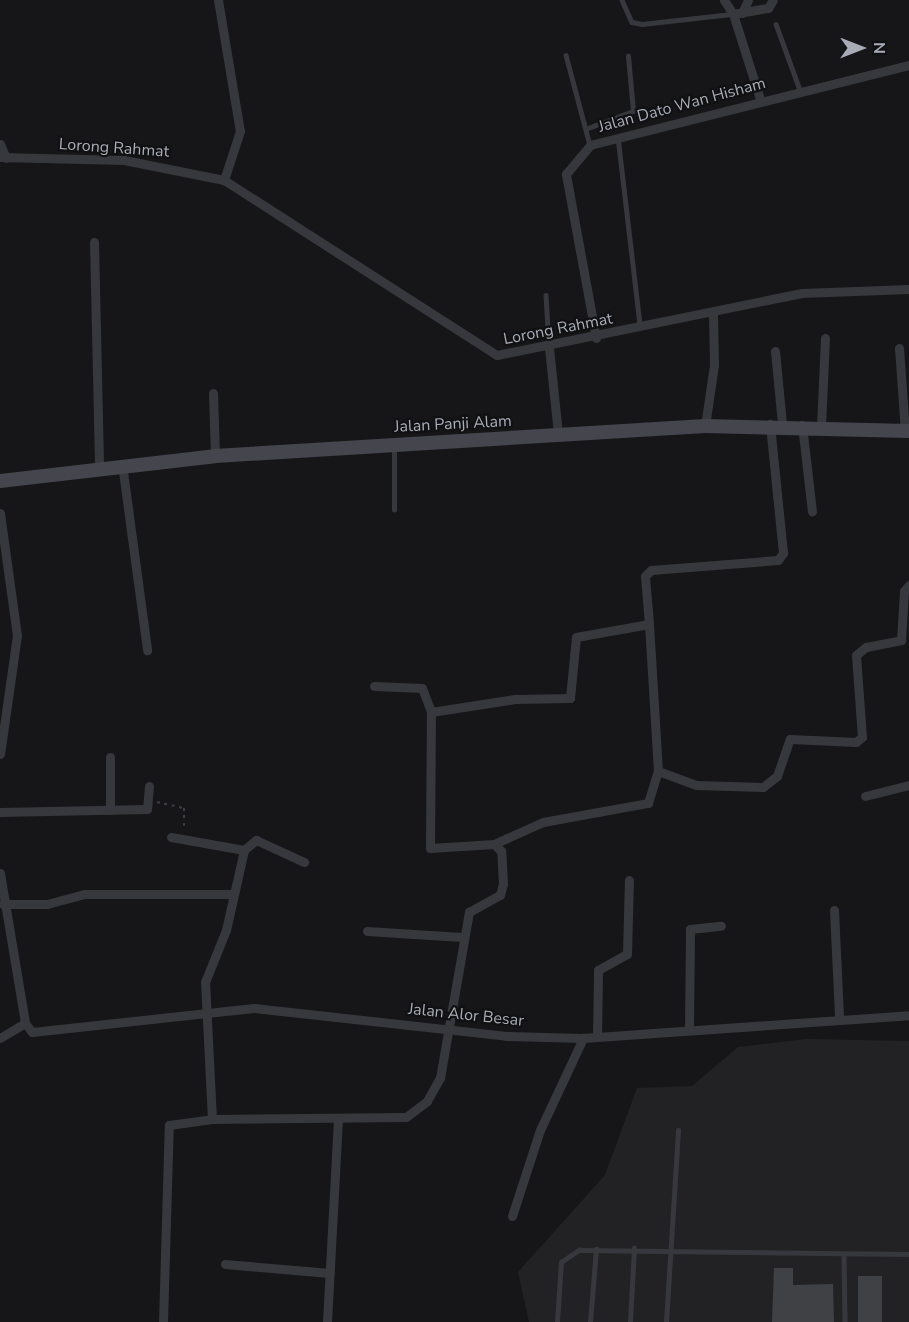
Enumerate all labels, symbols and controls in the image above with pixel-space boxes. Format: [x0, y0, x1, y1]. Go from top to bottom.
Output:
north arrow [831, 18, 891, 78]
text: N [868, 42, 890, 54]
street label: Jalan Dato Wan Hisham [596, 73, 768, 137]
street label: Lorong Rahmat [58, 135, 170, 161]
street label: Lorong Rahmat [502, 309, 614, 349]
street label: Jalan Panji Alam [394, 411, 512, 437]
street label: Jalan Alor Besar [407, 999, 525, 1031]

